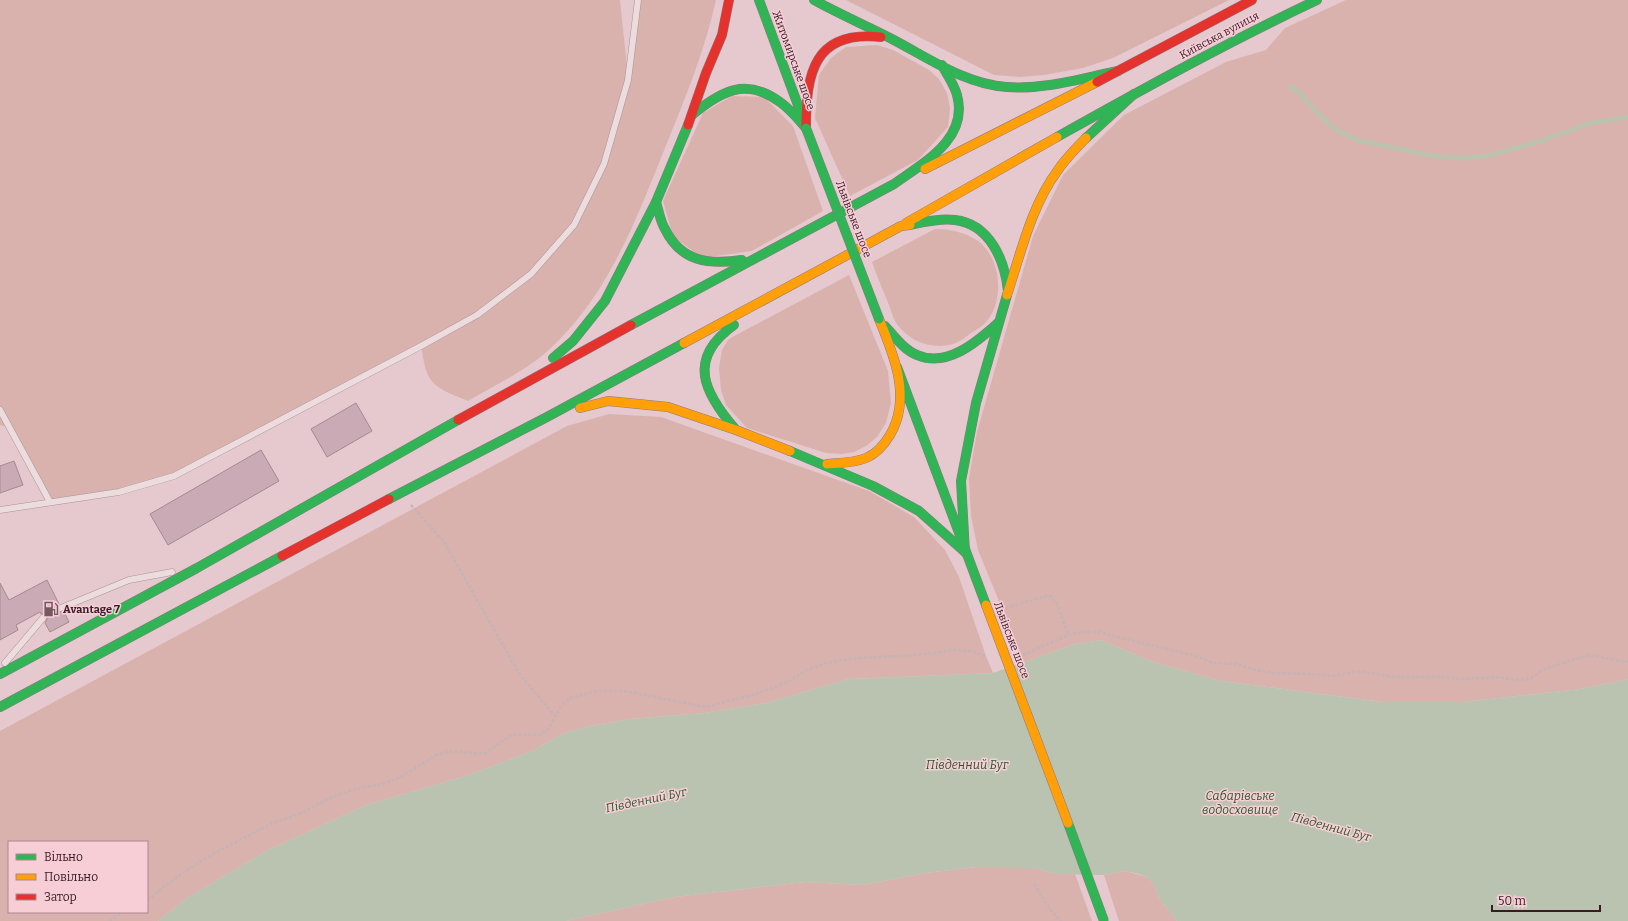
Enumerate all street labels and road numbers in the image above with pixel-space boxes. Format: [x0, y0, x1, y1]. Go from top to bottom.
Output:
street label: Житомирське шосе [770, 9, 818, 112]
street label: Київська вулиця [1177, 9, 1261, 62]
street label: Львівське шосе [833, 179, 874, 260]
street label: Львівське шосе [991, 600, 1032, 681]

